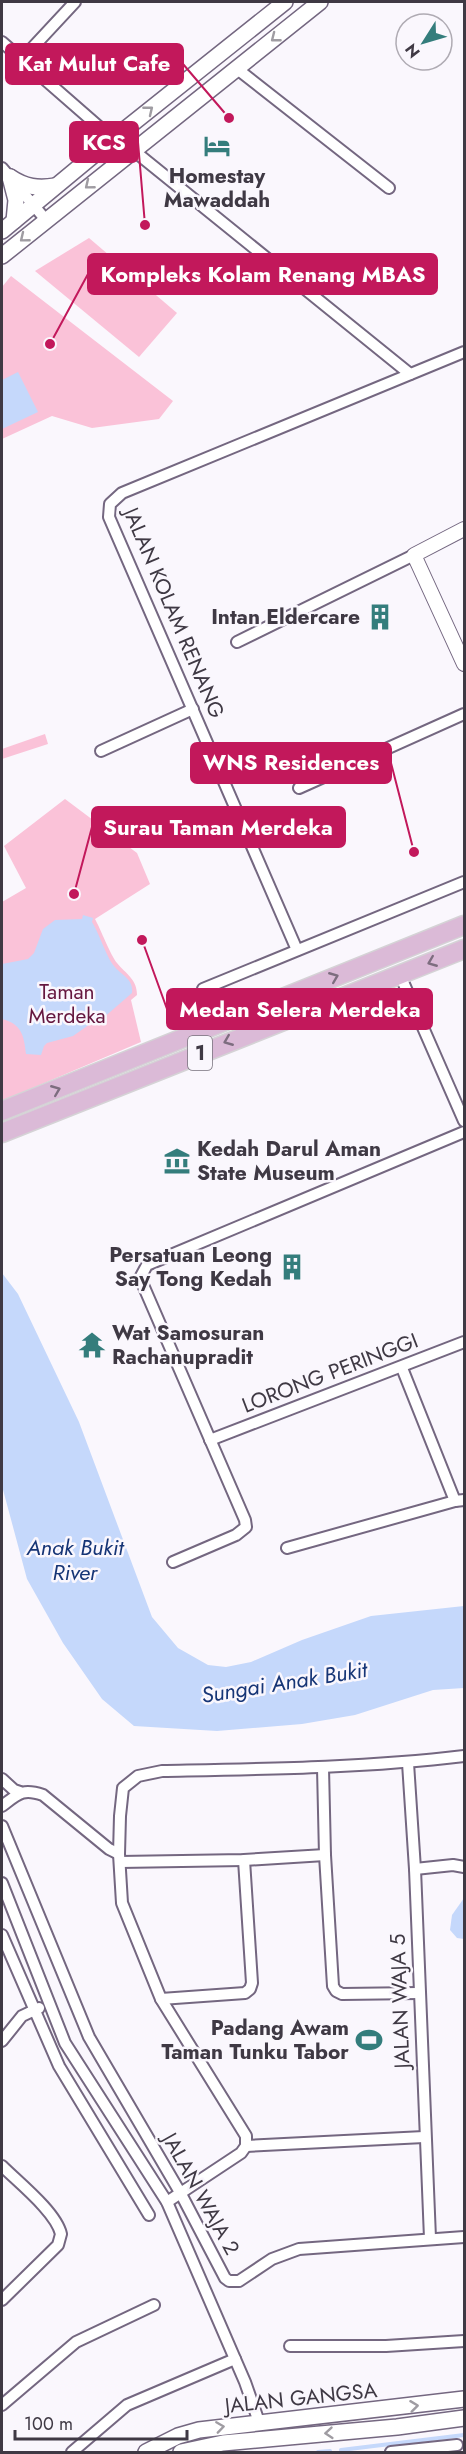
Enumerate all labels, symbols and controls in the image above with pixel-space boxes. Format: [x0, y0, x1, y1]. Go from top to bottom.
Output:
north arrow [394, 12, 454, 72]
one-way arrow [270, 30, 281, 41]
text: N [399, 39, 425, 63]
callout: Kat Mulut Cafe [6, 44, 183, 84]
text: Kat Mulut Cafe [18, 47, 170, 79]
one-way arrow [143, 106, 154, 117]
callout: KCS [70, 122, 138, 162]
text: KCS [82, 126, 126, 158]
hotel icon: Homestay Mawaddah [202, 131, 232, 161]
place label: Homestay Mawaddah [164, 161, 270, 215]
one-way arrow [85, 178, 96, 189]
one-way arrow [20, 230, 31, 241]
callout: Kompleks Kolam Renang MBAS [88, 254, 437, 294]
text: Kompleks Kolam Renang MBAS [100, 258, 426, 290]
street label: JALAN KOLAM RENANG [115, 500, 232, 723]
place label: Intan Eldercare [211, 602, 360, 632]
building icon: Intan Eldercare [365, 602, 395, 632]
callout: WNS Residences [191, 743, 391, 783]
text: WNS Residences [203, 746, 379, 778]
callout: Surau Taman Merdeka [92, 807, 345, 847]
text: Surau Taman Merdeka [103, 811, 333, 843]
one-way arrow [428, 955, 439, 967]
one-way arrow [328, 972, 339, 985]
park label: Taman Merdeka [28, 977, 106, 1031]
callout: Medan Selera Merdeka [167, 989, 432, 1029]
text: Medan Selera Merdeka [179, 993, 421, 1025]
one-way arrow [223, 1034, 234, 1047]
road number: 1 [188, 1036, 212, 1070]
one-way arrow [50, 1085, 61, 1097]
place label: Kedah Darul Aman State Museum [197, 1134, 381, 1188]
museum icon: Kedah Darul Aman State Museum [162, 1146, 192, 1176]
place label: Persatuan Leong Say Tong Kedah [109, 1240, 272, 1294]
building icon: Persatuan Leong Say Tong Kedah [277, 1252, 307, 1282]
place label: Wat Samosuran Rachanupradit [112, 1318, 264, 1372]
street label: LORONG PERINGGI [238, 1326, 422, 1420]
temple icon: Wat Samosuran Rachanupradit [77, 1330, 107, 1360]
water label: Anak Bukit River [26, 1531, 125, 1588]
water label: Sungai Anak Bukit [199, 1653, 371, 1711]
street label: JALAN WAJA 5 [383, 1933, 417, 2072]
place label: Padang Awam Taman Tunku Tabor [162, 2013, 349, 2067]
sports icon: Padang Awam Taman Tunku Tabor [354, 2025, 384, 2055]
street label: JALAN WAJA 2 [154, 2125, 247, 2260]
street label: JALAN GANGSA [220, 2375, 379, 2421]
one-way arrow [409, 2400, 419, 2413]
scale bar [15, 2403, 188, 2441]
text: 100 m [24, 2411, 73, 2437]
one-way arrow [216, 2422, 225, 2434]
one-way arrow [325, 2426, 334, 2439]

